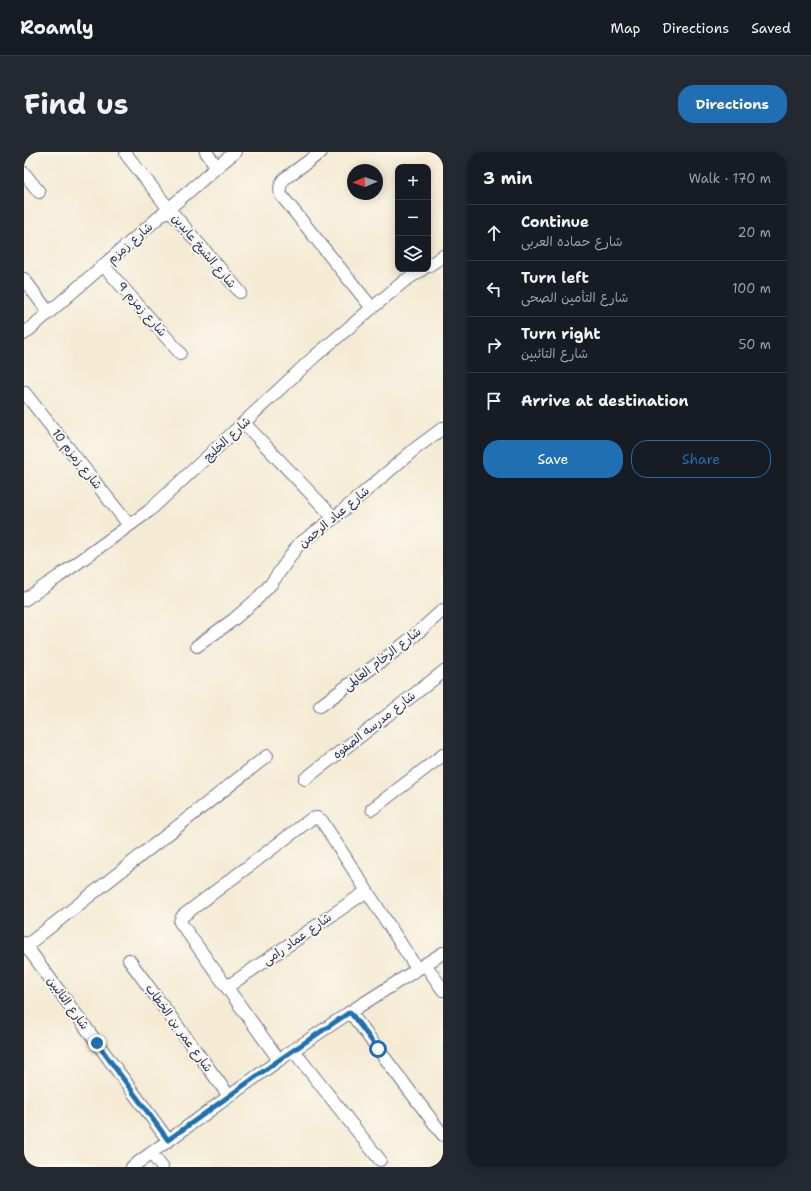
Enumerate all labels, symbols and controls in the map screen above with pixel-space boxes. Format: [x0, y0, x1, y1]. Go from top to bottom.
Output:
text: Roamly [20, 15, 94, 40]
text: Map [611, 19, 641, 37]
text: Directions [663, 19, 729, 37]
text: Saved [751, 19, 791, 37]
text: Find us [24, 85, 129, 123]
button: Directions [678, 85, 787, 123]
north arrow [347, 164, 383, 200]
map controls [395, 164, 431, 272]
button: + [395, 164, 431, 200]
text: 3 min [483, 167, 533, 189]
text: Walk · 170 m [689, 170, 771, 187]
button: − [395, 200, 431, 236]
street label: شارع الشيخ عابدين [167, 211, 240, 292]
text: Continue [521, 212, 589, 232]
street label: شارع زمزم [104, 219, 157, 268]
icon: ahead [483, 222, 505, 244]
text: 20 m [738, 224, 771, 241]
text: شارع حماده العربى [521, 233, 623, 250]
button: layers [395, 236, 431, 272]
text: Turn left [521, 268, 589, 288]
street label: شارع زمزم 9 [113, 278, 170, 340]
icon: left [483, 278, 505, 300]
text: 100 m [732, 280, 771, 297]
text: شارع التأمين الصحى [521, 289, 628, 306]
text: Turn right [521, 324, 601, 344]
icon: right [483, 334, 505, 356]
text: 50 m [738, 336, 771, 353]
text: شارع التائبين [521, 345, 588, 362]
icon: arrive [483, 390, 505, 412]
text: Arrive at destination [521, 391, 689, 411]
street label: شارع الخليج [200, 413, 255, 466]
street label: شارع زمزم 10 [48, 426, 106, 493]
button: Save [483, 440, 623, 478]
button: Share [631, 440, 771, 478]
street label: شارع عباد الرحمن [295, 483, 373, 552]
street label: شارع الرخام العالمى [340, 624, 425, 695]
street label: شارع مدرسه الصفوه [329, 688, 419, 763]
street label: شارع عماد رامى [259, 909, 335, 969]
street label: شارع التائبين [43, 973, 93, 1033]
street label: شارع عمر بن الخطاب [141, 981, 216, 1076]
route end [88, 1034, 106, 1052]
route start [369, 1040, 387, 1058]

